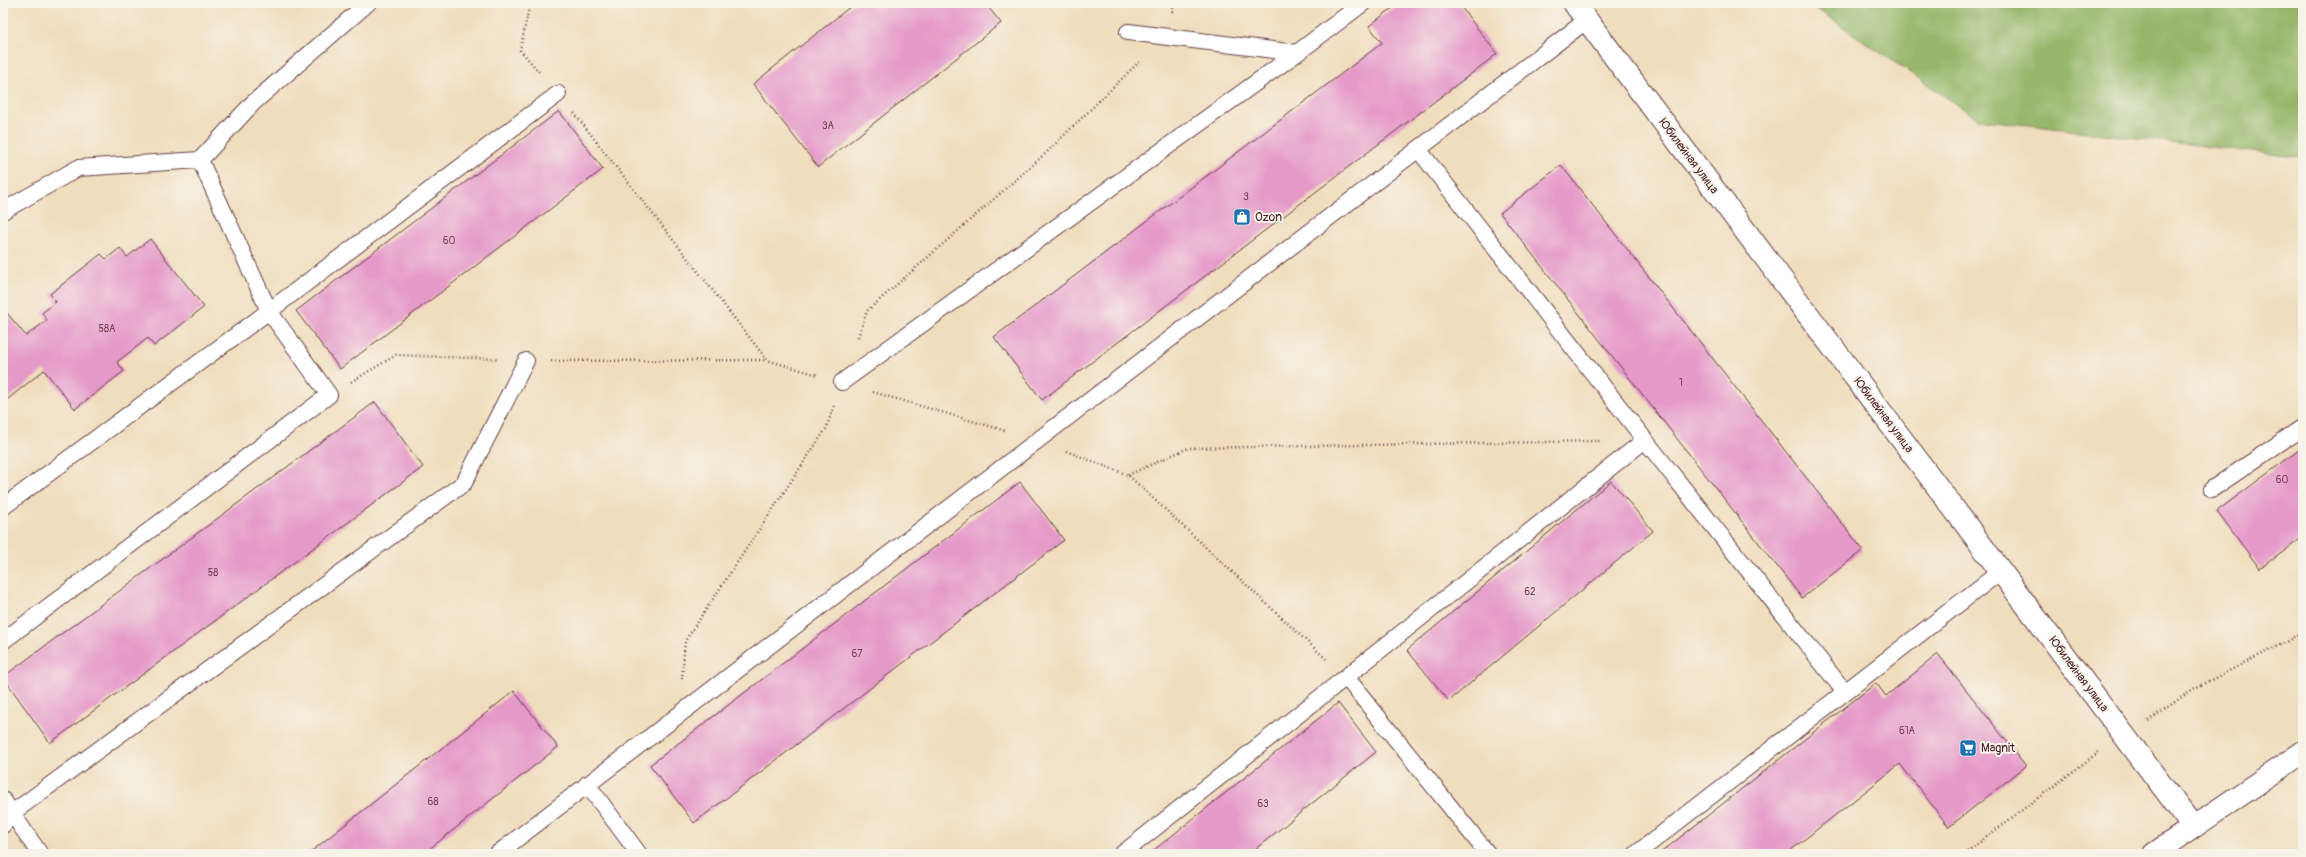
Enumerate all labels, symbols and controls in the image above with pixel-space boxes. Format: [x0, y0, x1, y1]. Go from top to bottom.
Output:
street label: Юбилейная улица [1655, 116, 1722, 197]
house number: 3А [822, 120, 835, 132]
house number: 3 [1243, 191, 1249, 203]
shop icon: Ozon [1232, 207, 1252, 227]
place label: Ozon [1255, 210, 1282, 225]
house number: 60 [443, 235, 455, 247]
house number: 58А [99, 323, 116, 335]
street label: Юбилейная улица [1850, 375, 1917, 456]
house number: 1 [1679, 377, 1683, 389]
house number: 60 [2276, 474, 2288, 486]
house number: 58 [208, 567, 218, 579]
house number: 62 [1524, 586, 1536, 598]
street label: Юбилейная улица [2045, 634, 2112, 715]
house number: 67 [851, 648, 863, 660]
house number: 61А [1899, 725, 1916, 737]
supermarket icon: Magnit [1958, 738, 1978, 758]
place label: Magnit [1981, 741, 2015, 756]
house number: 68 [428, 796, 438, 808]
house number: 63 [1257, 798, 1269, 810]

